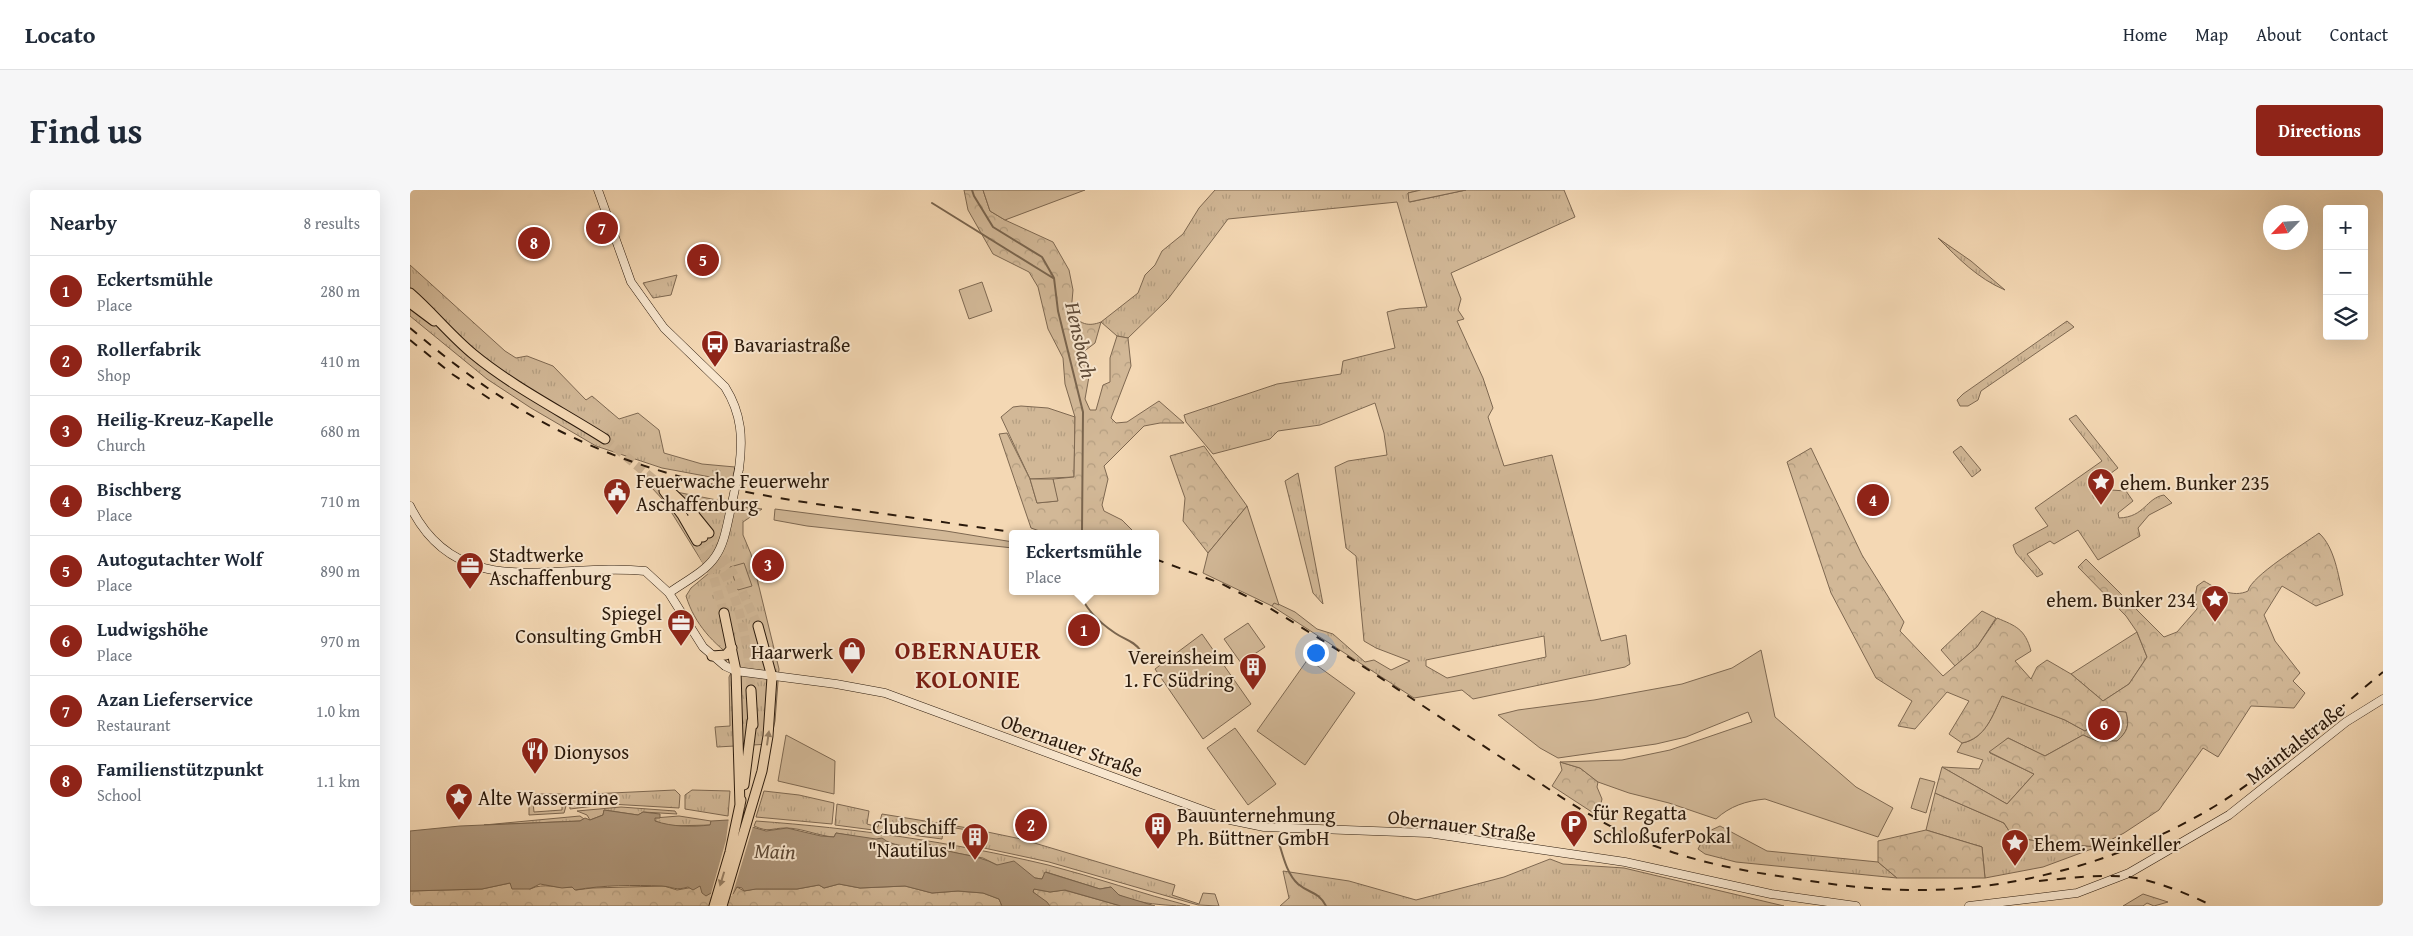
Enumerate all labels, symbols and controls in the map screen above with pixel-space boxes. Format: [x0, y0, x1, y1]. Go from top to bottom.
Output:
text: Locato [25, 17, 96, 52]
text: Home [2123, 21, 2167, 48]
text: Map [2195, 21, 2228, 48]
text: About [2256, 21, 2302, 48]
text: Contact [2330, 21, 2388, 48]
text: Find us [30, 105, 143, 156]
button: Directions [2256, 105, 2383, 156]
north arrow [2263, 205, 2308, 250]
map controls [2323, 205, 2368, 340]
button: + [2323, 205, 2368, 250]
text: Nearby [50, 207, 117, 238]
pin: 7 [586, 209, 618, 247]
text: 8 results [303, 211, 360, 235]
pin: 8 [518, 224, 550, 262]
pin: 5 [687, 241, 719, 279]
button: − [2323, 250, 2368, 295]
text: Eckertsmühle [97, 265, 213, 293]
text: 1 [62, 279, 70, 303]
text: 280 m [320, 279, 360, 303]
text: Place [97, 293, 132, 317]
button: layers [2323, 295, 2368, 340]
water label: Hensbach [1057, 298, 1105, 382]
bus stop icon: Bavariastraße [700, 329, 730, 368]
place label: Bavariastraße [734, 330, 850, 359]
text: Rollerfabrik [97, 335, 201, 363]
text: 2 [62, 349, 70, 373]
text: 410 m [320, 349, 360, 373]
text: Shop [97, 363, 131, 387]
text: Heilig-Kreuz-Kapelle [97, 405, 274, 433]
text: 3 [62, 419, 70, 443]
text: 680 m [320, 419, 360, 443]
text: Church [97, 433, 146, 457]
place label: Feuerwache Feuerwehr Aschaffenburg [636, 466, 829, 518]
place icon: ehem. Bunker 235 [2086, 467, 2116, 506]
place label: ehem. Bunker 235 [2120, 468, 2270, 497]
text: Bischberg [97, 475, 181, 503]
public building icon: Feuerwache Feuerwehr Aschaffenburg [602, 477, 632, 516]
pin: 4 [1857, 481, 1889, 519]
text: 4 [62, 489, 70, 513]
text: 710 m [320, 489, 360, 513]
text: Place [97, 503, 132, 527]
popup [1009, 530, 1159, 595]
text: Eckertsmühle [1026, 537, 1142, 565]
place label: Stadtwerke Aschaffenburg [489, 540, 611, 592]
text: Autogutachter Wolf [97, 545, 262, 573]
pin: 3 [752, 546, 784, 584]
office icon: Stadtwerke Aschaffenburg [455, 551, 485, 590]
text: 5 [62, 559, 70, 583]
text: 890 m [320, 559, 360, 583]
text: Place [1026, 565, 1061, 589]
text: Place [97, 573, 132, 597]
place icon: ehem. Bunker 234 [2200, 584, 2230, 623]
place label: ehem. Bunker 234 [2046, 585, 2196, 614]
place label: Spiegel Consulting GmbH [515, 598, 662, 650]
office icon: Spiegel Consulting GmbH [666, 608, 696, 647]
pin: 1 [1068, 611, 1100, 649]
text: Ludwigshöhe [97, 615, 208, 643]
text: 6 [62, 629, 70, 653]
text: 970 m [320, 629, 360, 653]
district label: OBERNAUER KOLONIE [895, 632, 1041, 697]
shop icon: Haarwerk [837, 636, 867, 675]
place label: Haarwerk [751, 637, 834, 666]
your location [1303, 640, 1329, 666]
place label: Vereinsheim 1. FC Südring [1124, 642, 1235, 694]
text: Place [97, 643, 132, 667]
building icon: Vereinsheim 1. FC Südring [1238, 652, 1268, 691]
text: Azan Lieferservice [97, 685, 253, 713]
street label: Maintalstraße [2239, 695, 2351, 791]
text: 7 [62, 699, 70, 723]
text: 1.0 km [316, 699, 360, 723]
pin: 6 [2088, 705, 2120, 743]
street label: Obernauer Straße [997, 706, 1147, 784]
text: Restaurant [97, 713, 171, 737]
one-way arrow [764, 730, 772, 746]
restaurant icon: Dionysos [520, 736, 550, 775]
place label: Dionysos [554, 737, 629, 766]
text: Familienstützpunkt [97, 755, 264, 783]
text: 8 [62, 769, 70, 793]
text: 1.1 km [316, 769, 360, 793]
place icon: Alte Wassermine [444, 782, 474, 821]
text: School [97, 783, 141, 807]
place label: Alte Wassermine [478, 783, 618, 812]
place label: für Regatta SchloßuferPokal [1593, 798, 1732, 850]
place label: Bauunternehmung Ph. Büttner GmbH [1177, 800, 1336, 852]
street label: Obernauer Straße [1386, 802, 1538, 848]
pin: 2 [1015, 806, 1047, 844]
parking icon: für Regatta SchloßuferPokal [1559, 809, 1589, 848]
building icon: Bauunternehmung Ph. Büttner GmbH [1143, 811, 1173, 850]
place label: Clubschiff "Nautilus" [868, 812, 958, 864]
building icon: Clubschiff "Nautilus" [960, 822, 990, 861]
place icon: Ehem. Weinkeller [2000, 828, 2030, 867]
place label: Ehem. Weinkeller [2034, 829, 2181, 858]
water label: Main [754, 835, 797, 867]
one-way arrow [718, 872, 726, 887]

